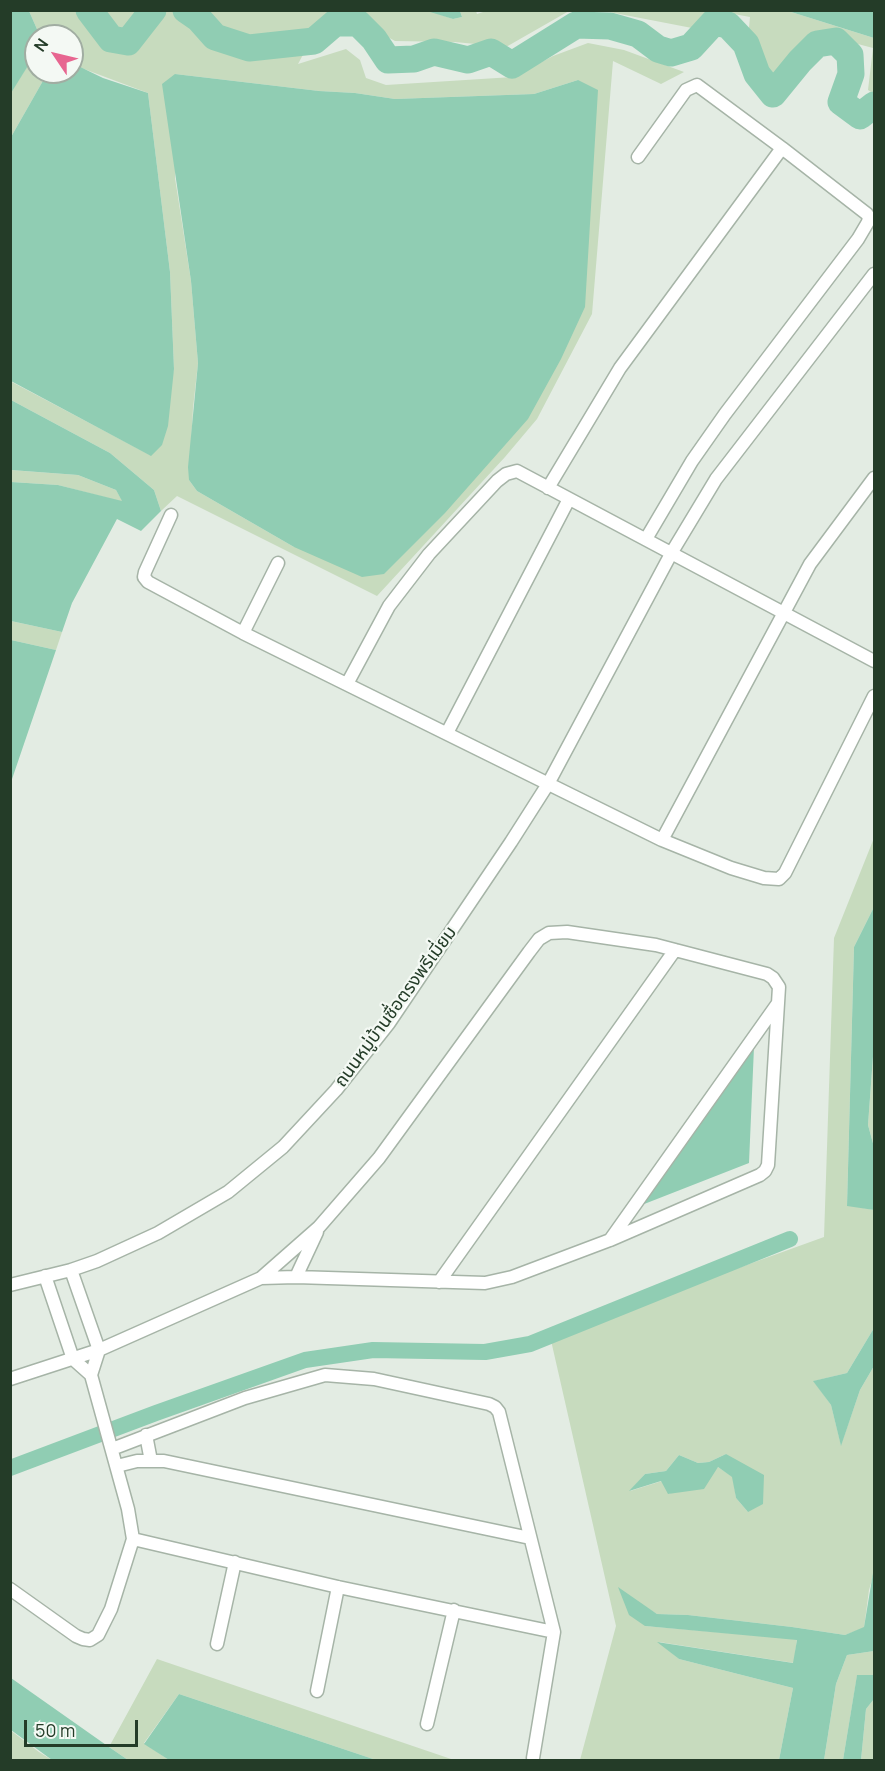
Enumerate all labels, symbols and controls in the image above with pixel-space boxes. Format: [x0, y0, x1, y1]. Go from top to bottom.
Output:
north arrow [24, 24, 84, 84]
text: N [29, 34, 53, 56]
street label: ถนนหมู่บ้านซื่อตรงพรีเมี่ยม [330, 922, 462, 1092]
scale bar [27, 1708, 141, 1746]
text: 50 m [35, 1718, 75, 1742]

